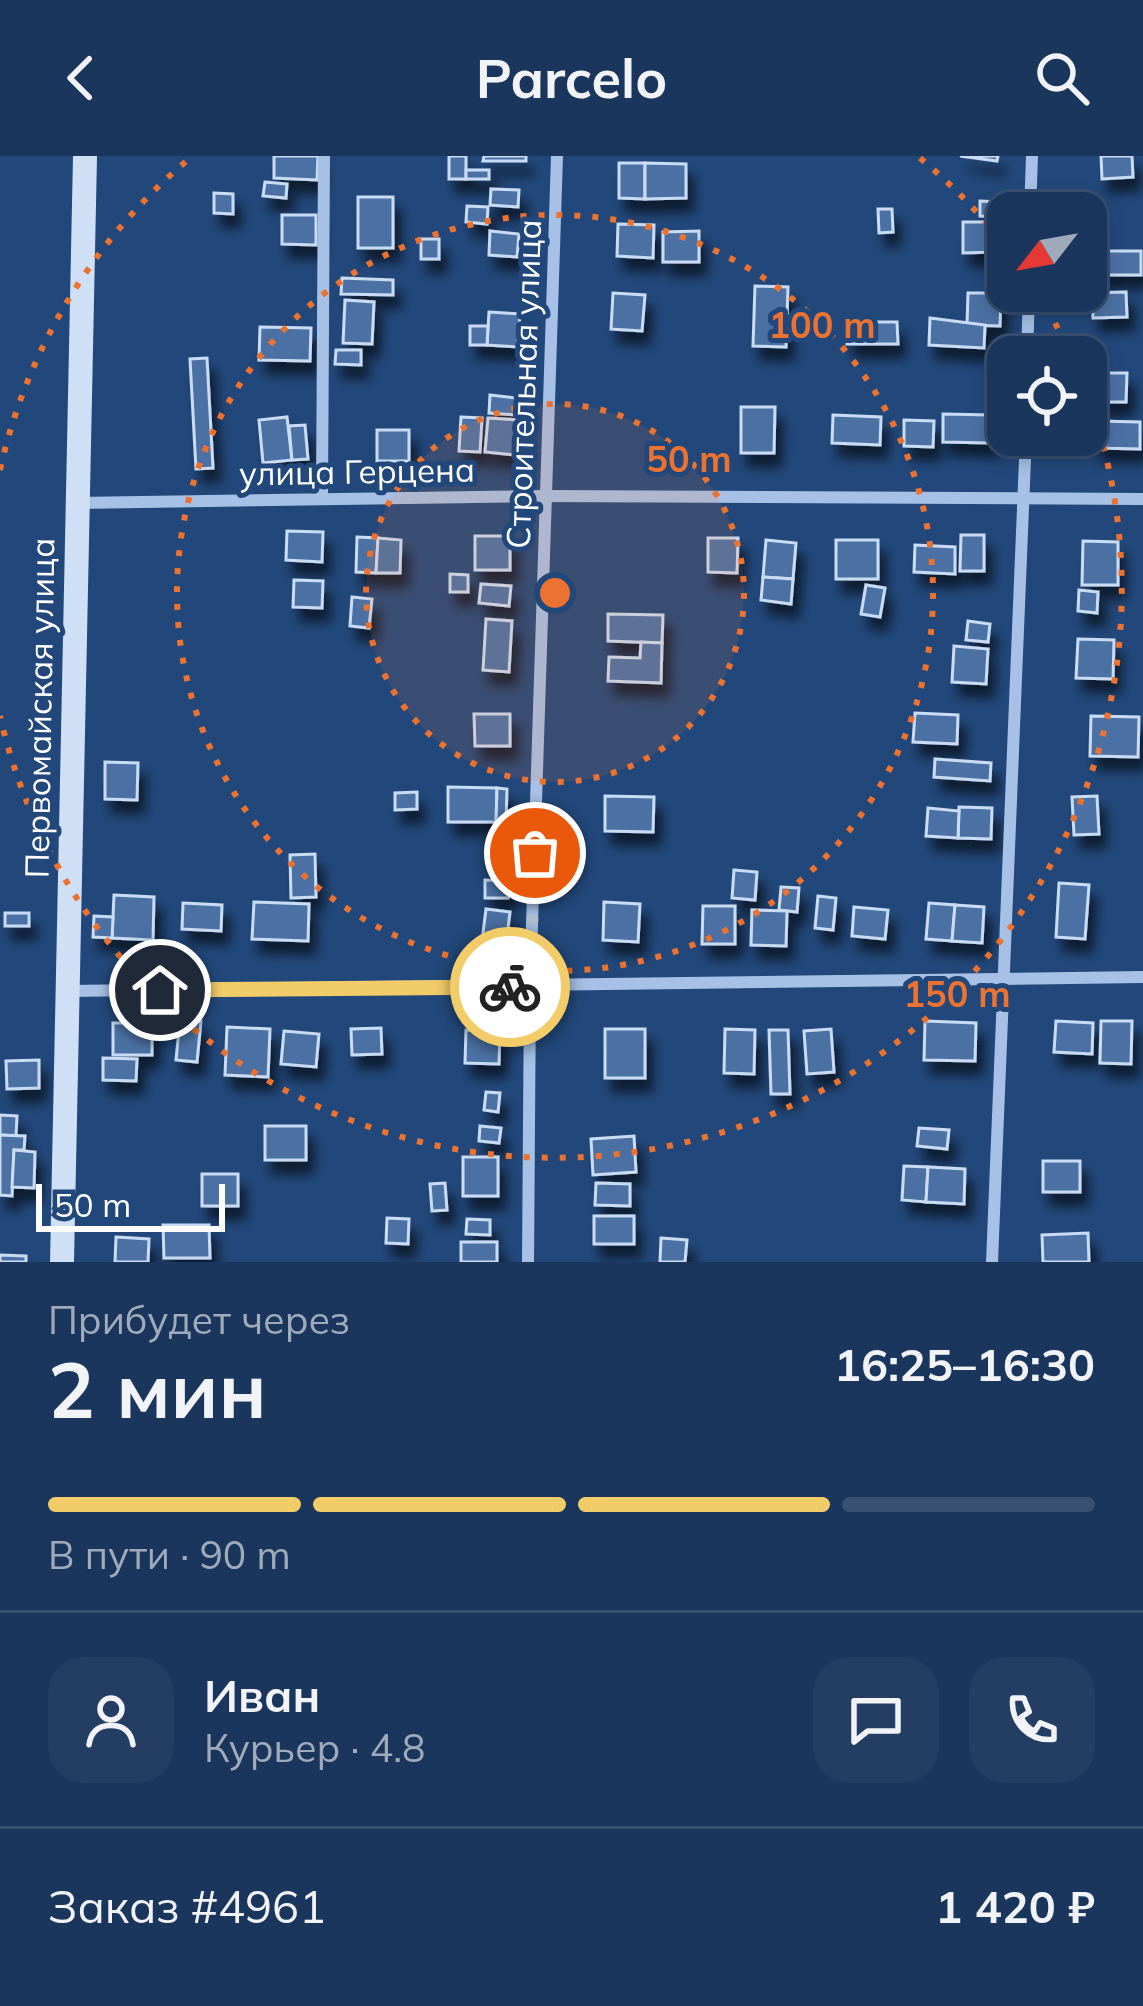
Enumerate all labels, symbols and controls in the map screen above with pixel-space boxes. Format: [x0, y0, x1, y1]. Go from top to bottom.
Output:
text: Parcelo [476, 44, 667, 112]
icon: back [48, 45, 114, 111]
icon: search [1029, 45, 1095, 111]
north arrow [987, 192, 1107, 312]
map controls [987, 192, 1107, 456]
street label: Строительная улица [497, 218, 549, 550]
text: 100 m [768, 302, 876, 347]
button: locate [987, 336, 1107, 456]
text: 50 m [646, 436, 732, 481]
street label: улица Герцена [239, 448, 475, 494]
street label: Первомайская улица [16, 537, 62, 879]
centre of rings [534, 572, 576, 614]
pin [484, 802, 586, 904]
icon: bag [502, 820, 568, 886]
courier [450, 927, 570, 1047]
pin [109, 939, 211, 1041]
icon: bike [477, 954, 543, 1020]
icon: home [127, 957, 193, 1023]
text: 150 m [903, 971, 1011, 1016]
scale bar [36, 1178, 225, 1231]
text: 50 m [54, 1184, 131, 1225]
text: Прибудет через [48, 1295, 350, 1344]
text: 16:25–16:30 [834, 1336, 1095, 1392]
text: 2 мин [48, 1340, 267, 1438]
text: В пути · 90 m [48, 1530, 291, 1579]
button: person [48, 1657, 174, 1783]
button: chat [813, 1657, 939, 1783]
button: phone [969, 1657, 1095, 1783]
text: Иван [204, 1667, 320, 1723]
text: Курьер · 4.8 [204, 1723, 425, 1772]
text: Заказ #4961 [48, 1878, 326, 1934]
text: 1 420 ₽ [935, 1878, 1095, 1934]

